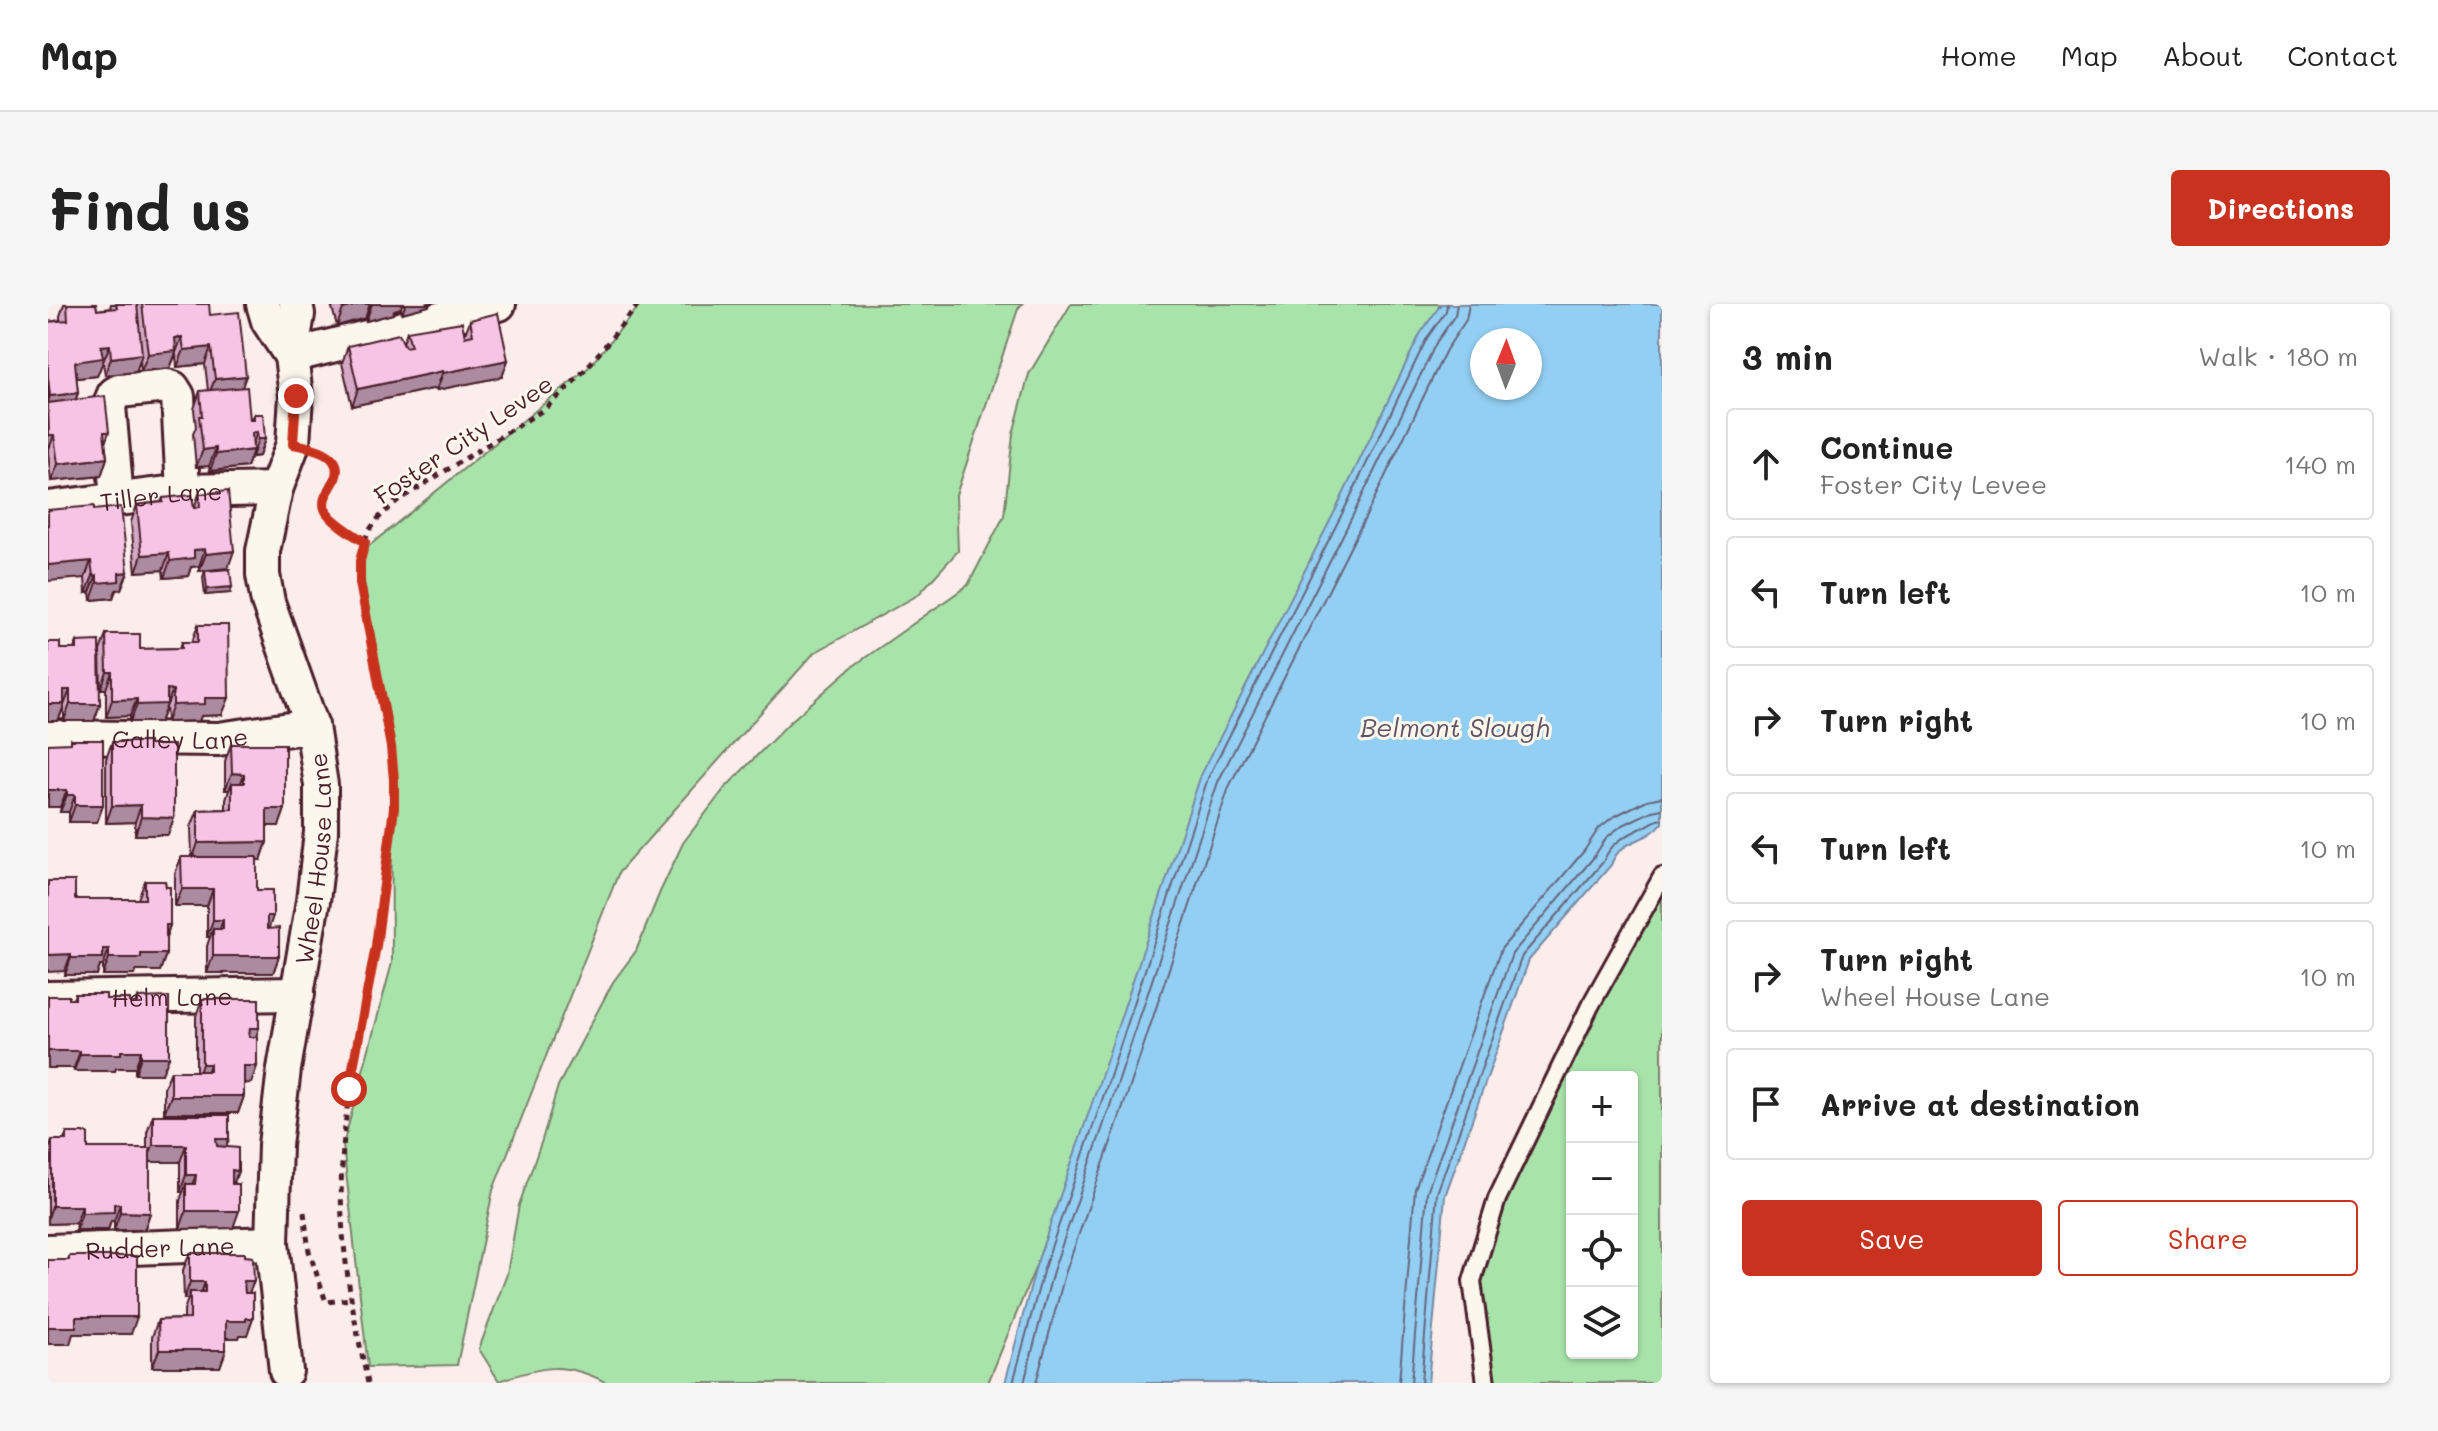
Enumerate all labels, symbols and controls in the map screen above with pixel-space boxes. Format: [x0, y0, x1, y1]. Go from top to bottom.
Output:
text: Map [40, 30, 118, 80]
text: Home [1941, 37, 2017, 73]
text: Map [2061, 37, 2118, 73]
text: About [2162, 37, 2243, 73]
text: Contact [2287, 37, 2398, 73]
button: Directions [2171, 170, 2390, 246]
text: Find us [48, 172, 251, 245]
north arrow [1470, 328, 1542, 400]
text: 3 min [1742, 334, 1833, 379]
text: Walk · 180 m [2198, 339, 2358, 373]
street label: Foster City Levee [367, 368, 559, 510]
route end [278, 378, 314, 414]
text: Continue [1820, 427, 1953, 467]
icon: ahead [1744, 442, 1788, 486]
text: 140 m [2284, 447, 2356, 481]
text: Foster City Levee [1820, 467, 2047, 501]
street label: Tiller Lane [98, 475, 223, 517]
icon: left [1744, 570, 1788, 614]
text: Turn left [1820, 572, 1951, 612]
text: 10 m [2299, 575, 2356, 609]
icon: right [1744, 698, 1788, 742]
text: Turn right [1820, 700, 1973, 740]
text: 10 m [2299, 703, 2356, 737]
water label: Belmont Slough [1360, 710, 1550, 744]
street label: Galley Lane [112, 720, 250, 755]
street label: Wheel House Lane [287, 751, 337, 967]
icon: left [1744, 826, 1788, 870]
text: Turn left [1820, 828, 1951, 868]
text: 10 m [2299, 831, 2356, 865]
text: Turn right [1820, 939, 1973, 979]
icon: right [1744, 954, 1788, 998]
text: 10 m [2299, 959, 2356, 993]
text: Wheel House Lane [1820, 979, 2050, 1013]
street label: Helm Lane [111, 980, 233, 1012]
route start [331, 1071, 367, 1107]
map controls [1566, 1071, 1638, 1359]
button: + [1566, 1071, 1638, 1143]
icon: arrive [1744, 1082, 1788, 1126]
text: Arrive at destination [1820, 1084, 2140, 1124]
button: − [1566, 1143, 1638, 1215]
button: Save [1742, 1200, 2042, 1276]
button: Share [2058, 1200, 2358, 1276]
button: locate [1566, 1215, 1638, 1287]
street label: Rudder Lane [85, 1229, 235, 1265]
button: layers [1566, 1287, 1638, 1359]

